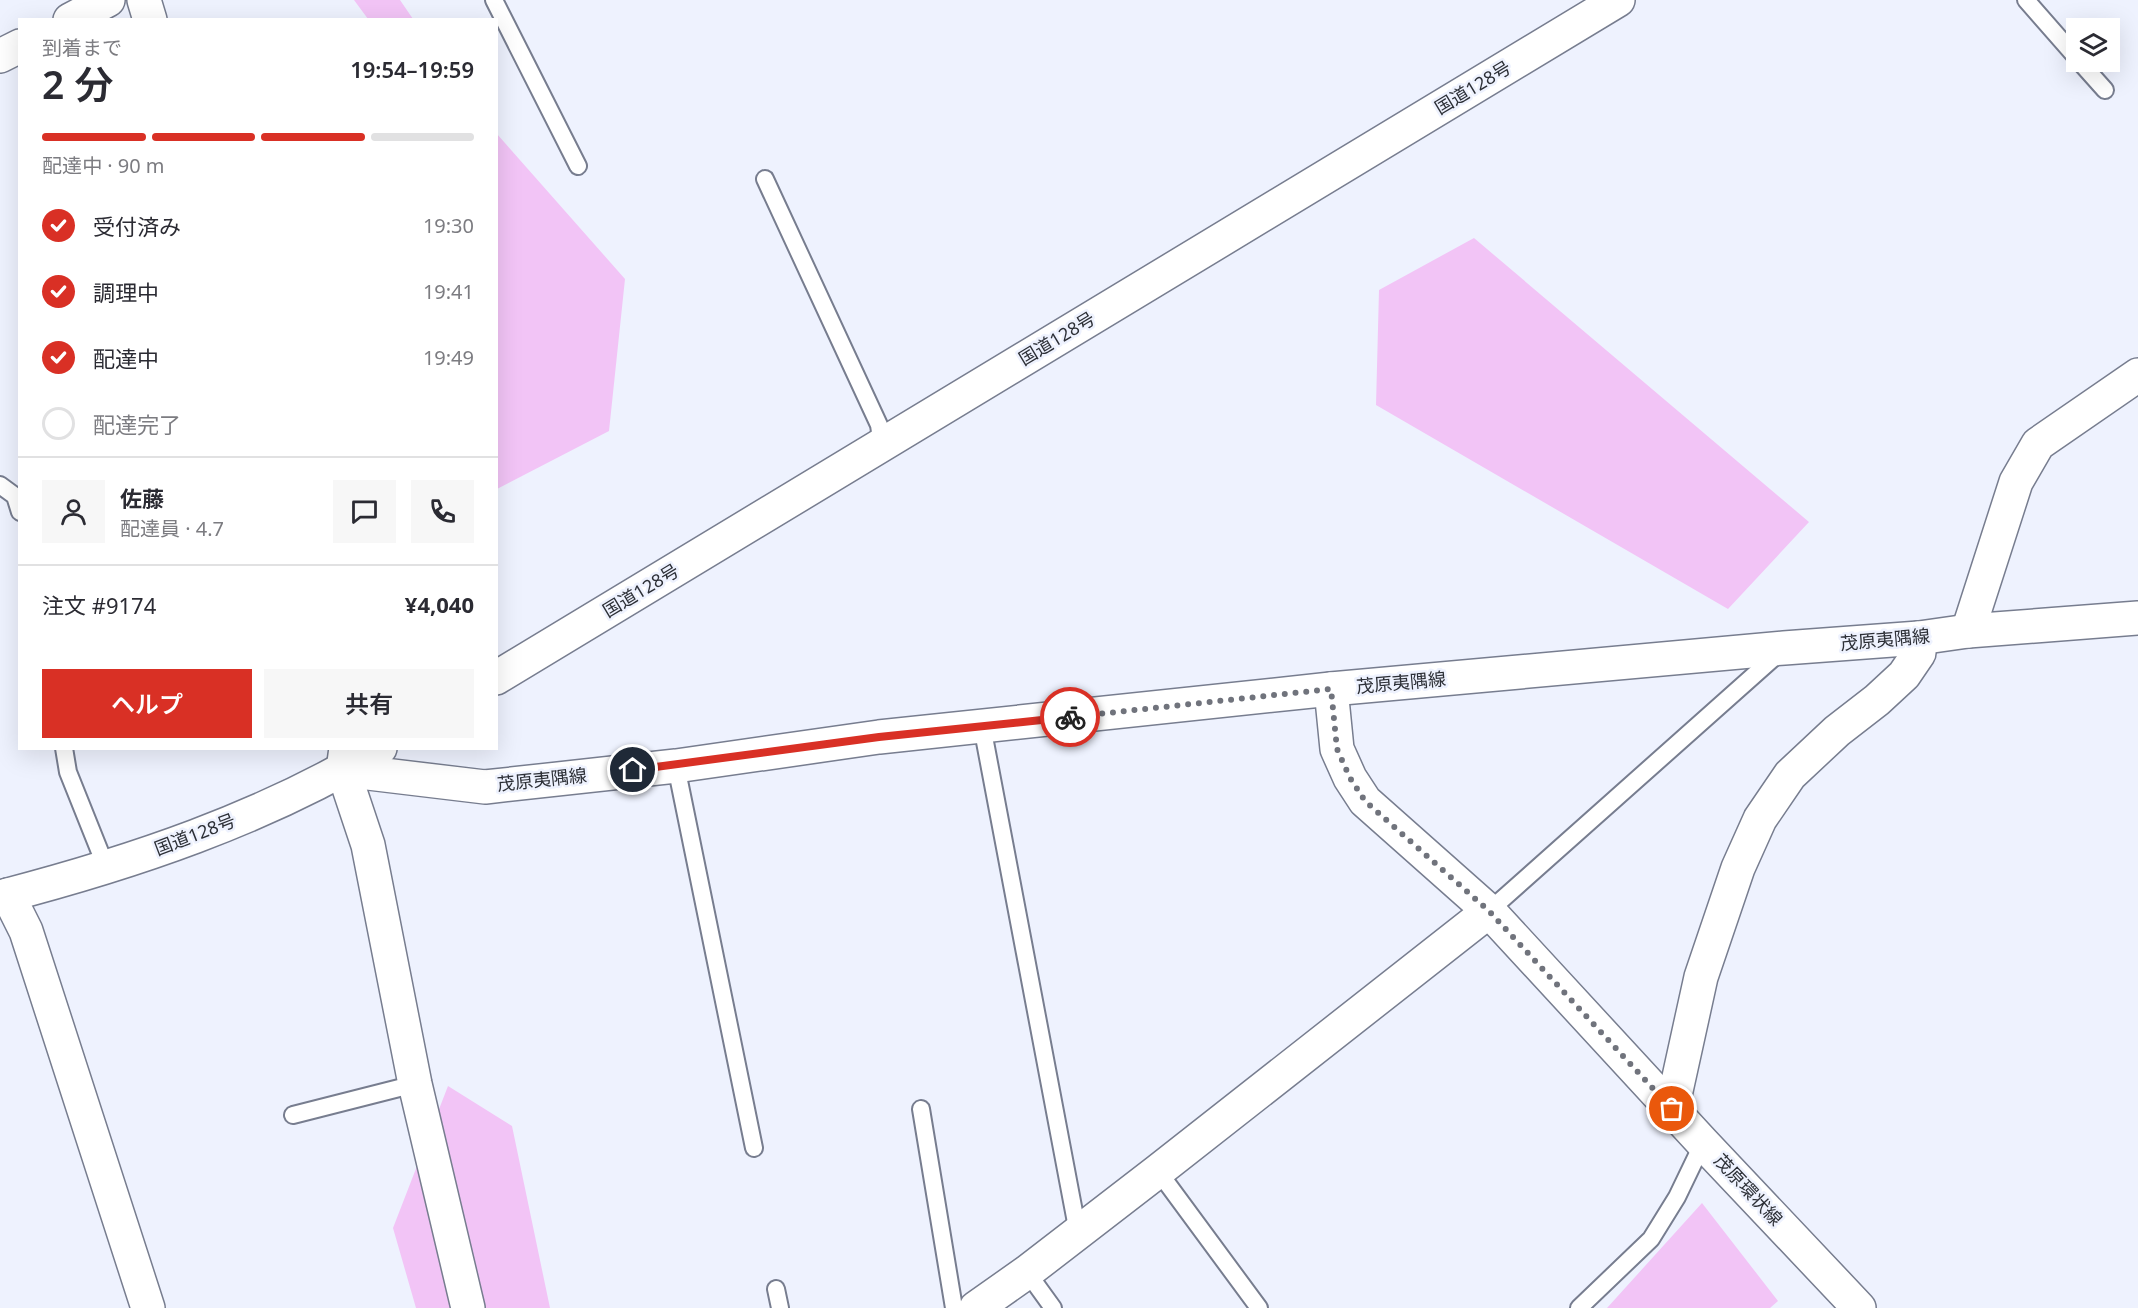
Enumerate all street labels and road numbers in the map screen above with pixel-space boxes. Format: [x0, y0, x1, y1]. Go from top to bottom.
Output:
street label: 国道128号 [1430, 55, 1515, 119]
street label: 国道128号 [1014, 306, 1099, 370]
street label: 国道128号 [598, 558, 683, 622]
street label: 茂原夷隅線 [1839, 623, 1931, 655]
street label: 茂原夷隅線 [1355, 666, 1447, 698]
street label: 茂原夷隅線 [496, 762, 588, 796]
street label: 国道128号 [151, 808, 239, 860]
street label: 茂原環状線 [1709, 1148, 1788, 1230]

